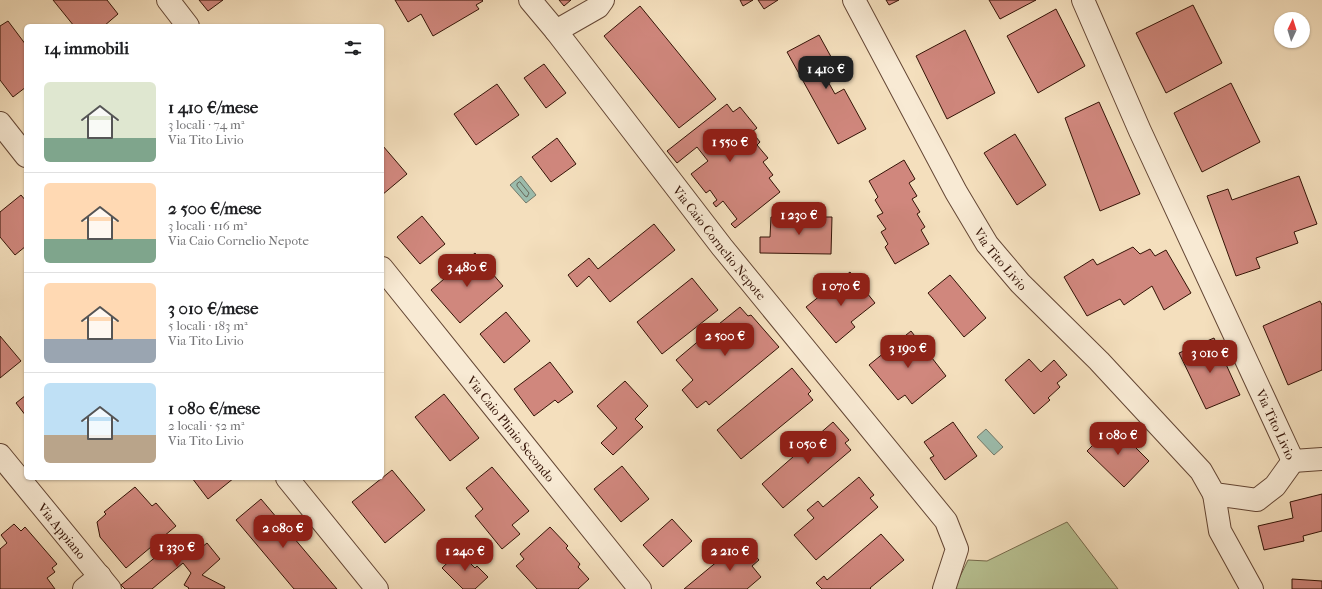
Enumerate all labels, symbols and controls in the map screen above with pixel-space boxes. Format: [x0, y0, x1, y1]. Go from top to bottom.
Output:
north arrow [1274, 12, 1310, 48]
map controls [1274, 12, 1310, 48]
icon: filters [342, 37, 364, 59]
text: 14 immobili [44, 38, 129, 58]
pin: 1 410 € [789, 56, 863, 90]
text: 1 410 € [807, 61, 845, 76]
text: 1 410 €/mese [168, 97, 258, 117]
icon: home [76, 98, 124, 146]
text: 3 locali · 74 m² [168, 117, 244, 132]
pin: 1 550 € [693, 129, 767, 163]
text: Via Tito Livio [168, 132, 244, 147]
text: 1 550 € [712, 134, 748, 149]
street label: Via Caio Cornelio Nepote [669, 182, 770, 303]
text: 2 500 €/mese [168, 198, 261, 218]
icon: home [76, 199, 124, 247]
pin: 1 230 € [762, 202, 836, 236]
text: 1 230 € [780, 207, 818, 222]
text: 3 locali · 116 m² [168, 218, 247, 233]
street label: Via Tito Livio [971, 224, 1030, 293]
text: Via Caio Cornelio Nepote [168, 233, 309, 248]
pin: 3 480 € [430, 254, 504, 288]
text: 3 480 € [447, 259, 487, 274]
pin: 1 070 € [804, 273, 878, 307]
text: 1 070 € [822, 278, 860, 293]
text: 3 010 €/mese [168, 298, 258, 318]
icon: home [76, 299, 124, 347]
text: 5 locali · 183 m² [168, 318, 248, 333]
pin: 2 500 € [688, 323, 762, 357]
text: 2 500 € [705, 328, 745, 343]
text: Via Tito Livio [168, 333, 244, 348]
pin: 3 190 € [871, 335, 945, 369]
text: 3 190 € [889, 340, 927, 355]
pin: 3 010 € [1173, 340, 1247, 374]
text: 3 010 € [1191, 345, 1229, 360]
street label: Via Caio Plinio Secondo [463, 372, 558, 485]
street label: Via Tito Livio [1253, 386, 1299, 462]
text: 1 080 €/mese [168, 398, 260, 418]
icon: home [76, 399, 124, 447]
text: 2 locali · 52 m² [168, 418, 245, 433]
pin: 1 080 € [1081, 422, 1155, 456]
text: 1 080 € [1099, 427, 1137, 442]
pin: 1 050 € [771, 431, 845, 465]
text: Via Tito Livio [168, 433, 244, 448]
text: 1 050 € [789, 436, 827, 451]
street label: Via Appiano [34, 499, 90, 562]
pin: 2 080 € [246, 515, 320, 549]
text: 2 080 € [263, 520, 303, 535]
pin: 1 330 € [140, 534, 214, 568]
pin: 1 240 € [428, 538, 502, 572]
pin: 2 210 € [693, 538, 767, 572]
text: 1 330 € [159, 539, 195, 554]
text: 1 240 € [445, 543, 485, 558]
text: 2 210 € [711, 543, 749, 558]

